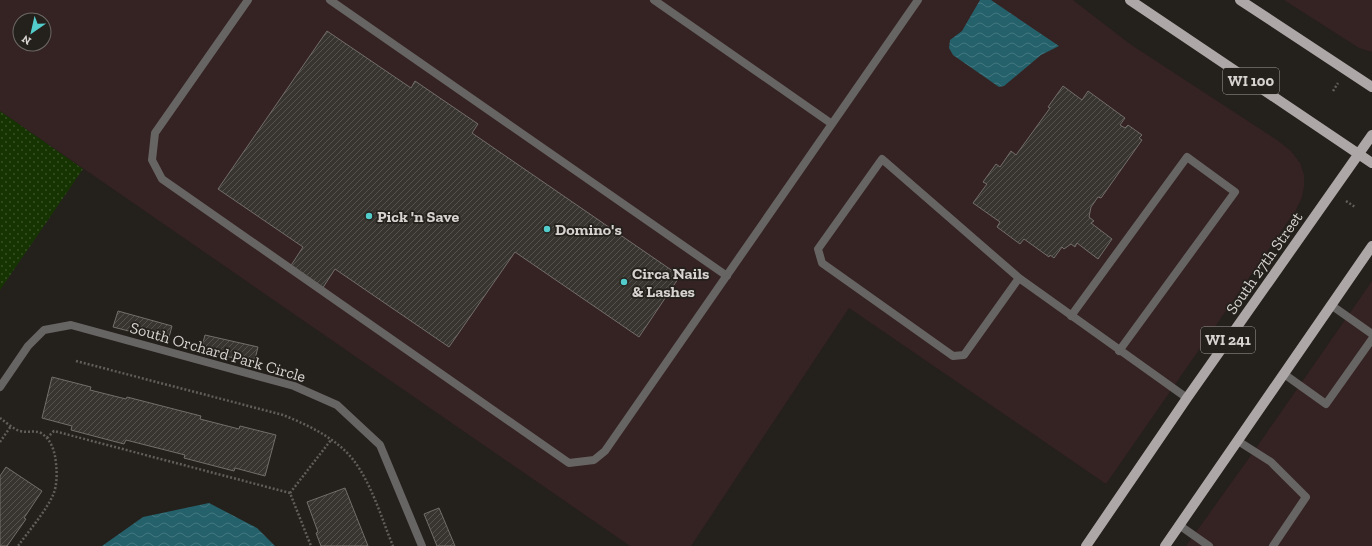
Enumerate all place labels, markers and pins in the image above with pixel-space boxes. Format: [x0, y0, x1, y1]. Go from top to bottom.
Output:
place label: Pick 'n Save [377, 207, 459, 226]
marker: Pick 'n Save [364, 211, 374, 221]
place label: Domino's [555, 220, 622, 239]
marker: Domino's [542, 224, 552, 234]
place label: Circa Nails & Lashes [632, 264, 709, 301]
marker: Circa Nails & Lashes [619, 277, 629, 287]

